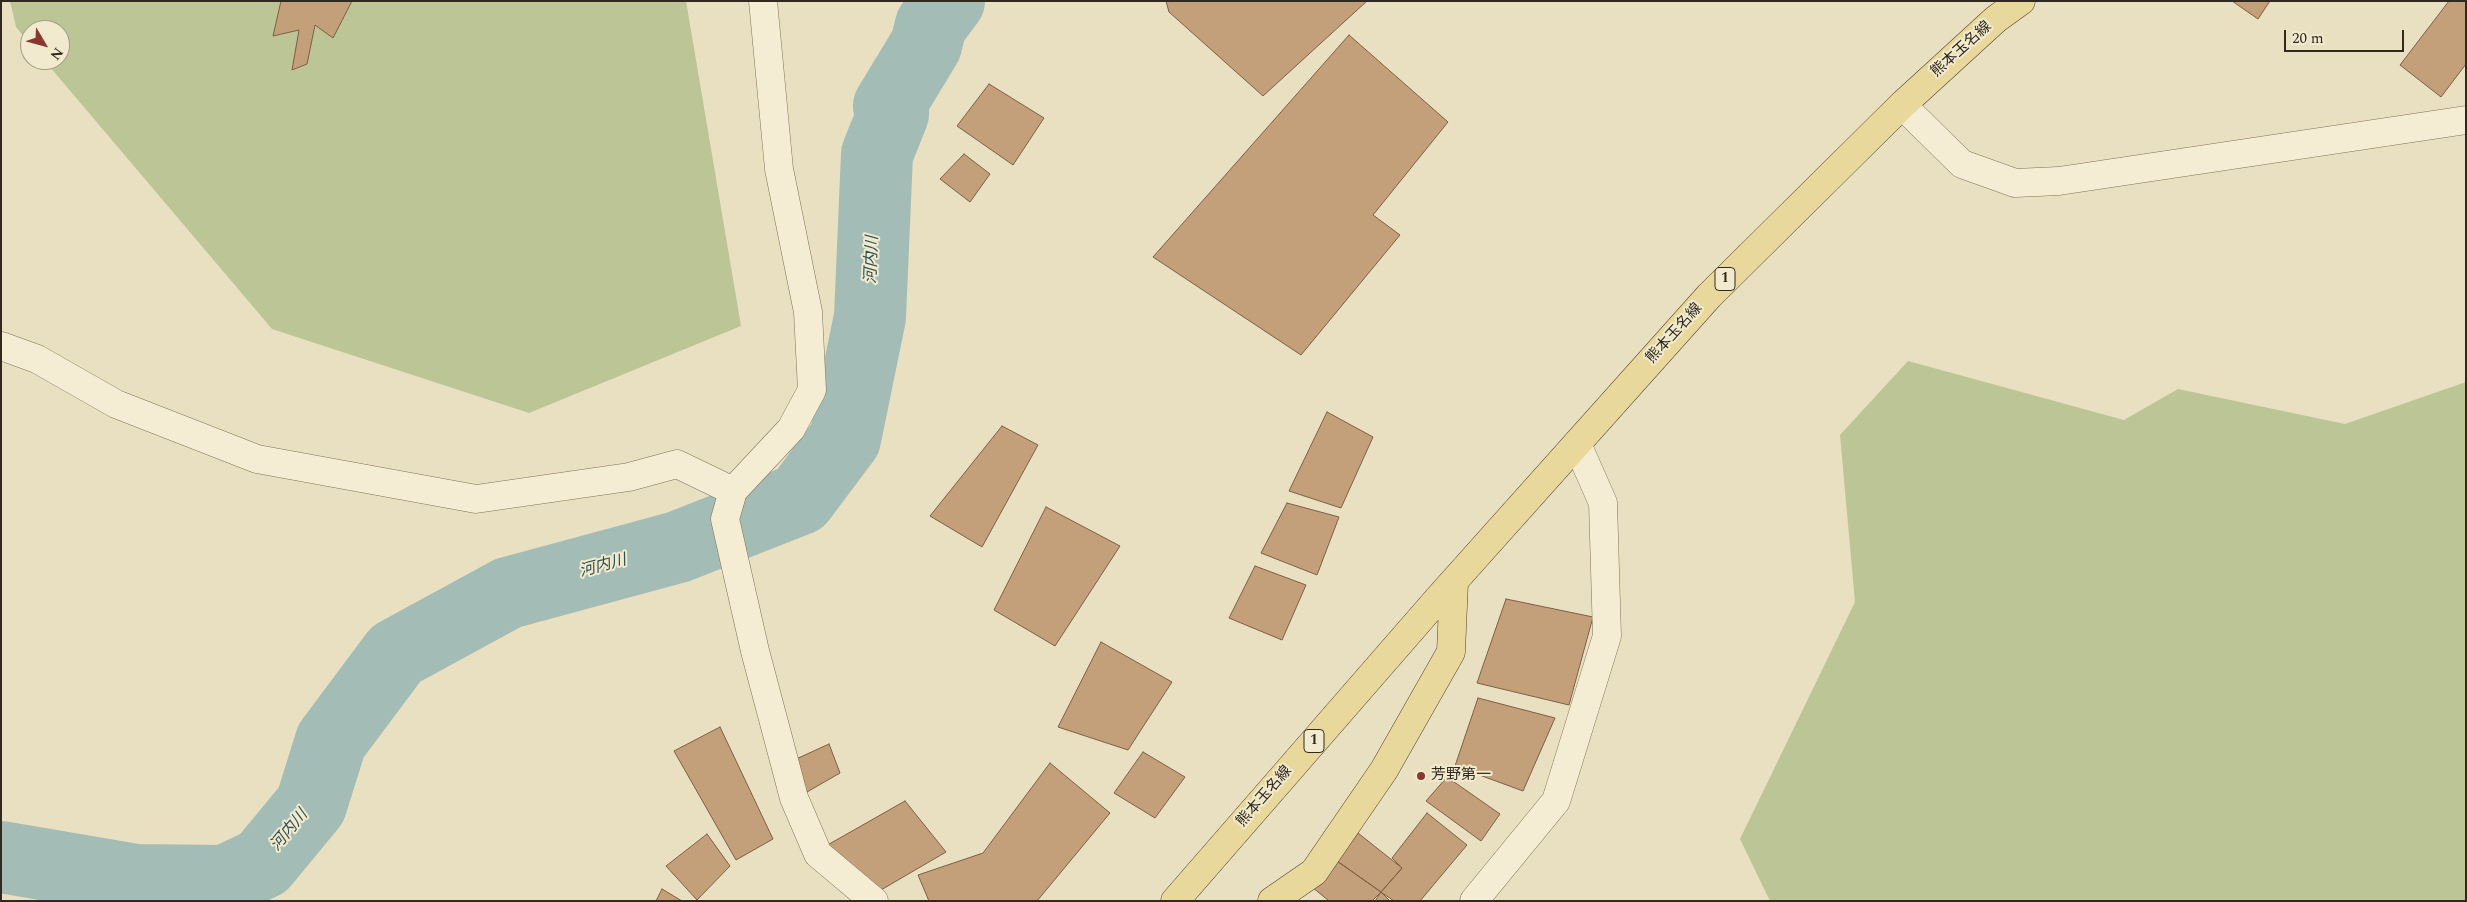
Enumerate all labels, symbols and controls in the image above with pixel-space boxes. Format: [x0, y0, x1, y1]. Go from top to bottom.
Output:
street label: 熊本玉名線 [1928, 18, 1996, 82]
north arrow [20, 20, 70, 70]
scale bar [2287, 20, 2407, 52]
text: 20 m [2292, 27, 2324, 50]
text: N [45, 43, 68, 65]
water label: 河内川 [863, 236, 883, 284]
road number: 1 [1715, 268, 1735, 290]
street label: 熊本玉名線 [1643, 300, 1707, 368]
water label: 河内川 [577, 552, 629, 582]
road number: 1 [1304, 729, 1324, 752]
street label: 熊本玉名線 [1234, 763, 1296, 831]
place label: 芳野第一 [1431, 767, 1491, 785]
marker: 芳野第一 [1415, 770, 1427, 782]
water label: 河内川 [267, 806, 313, 856]

